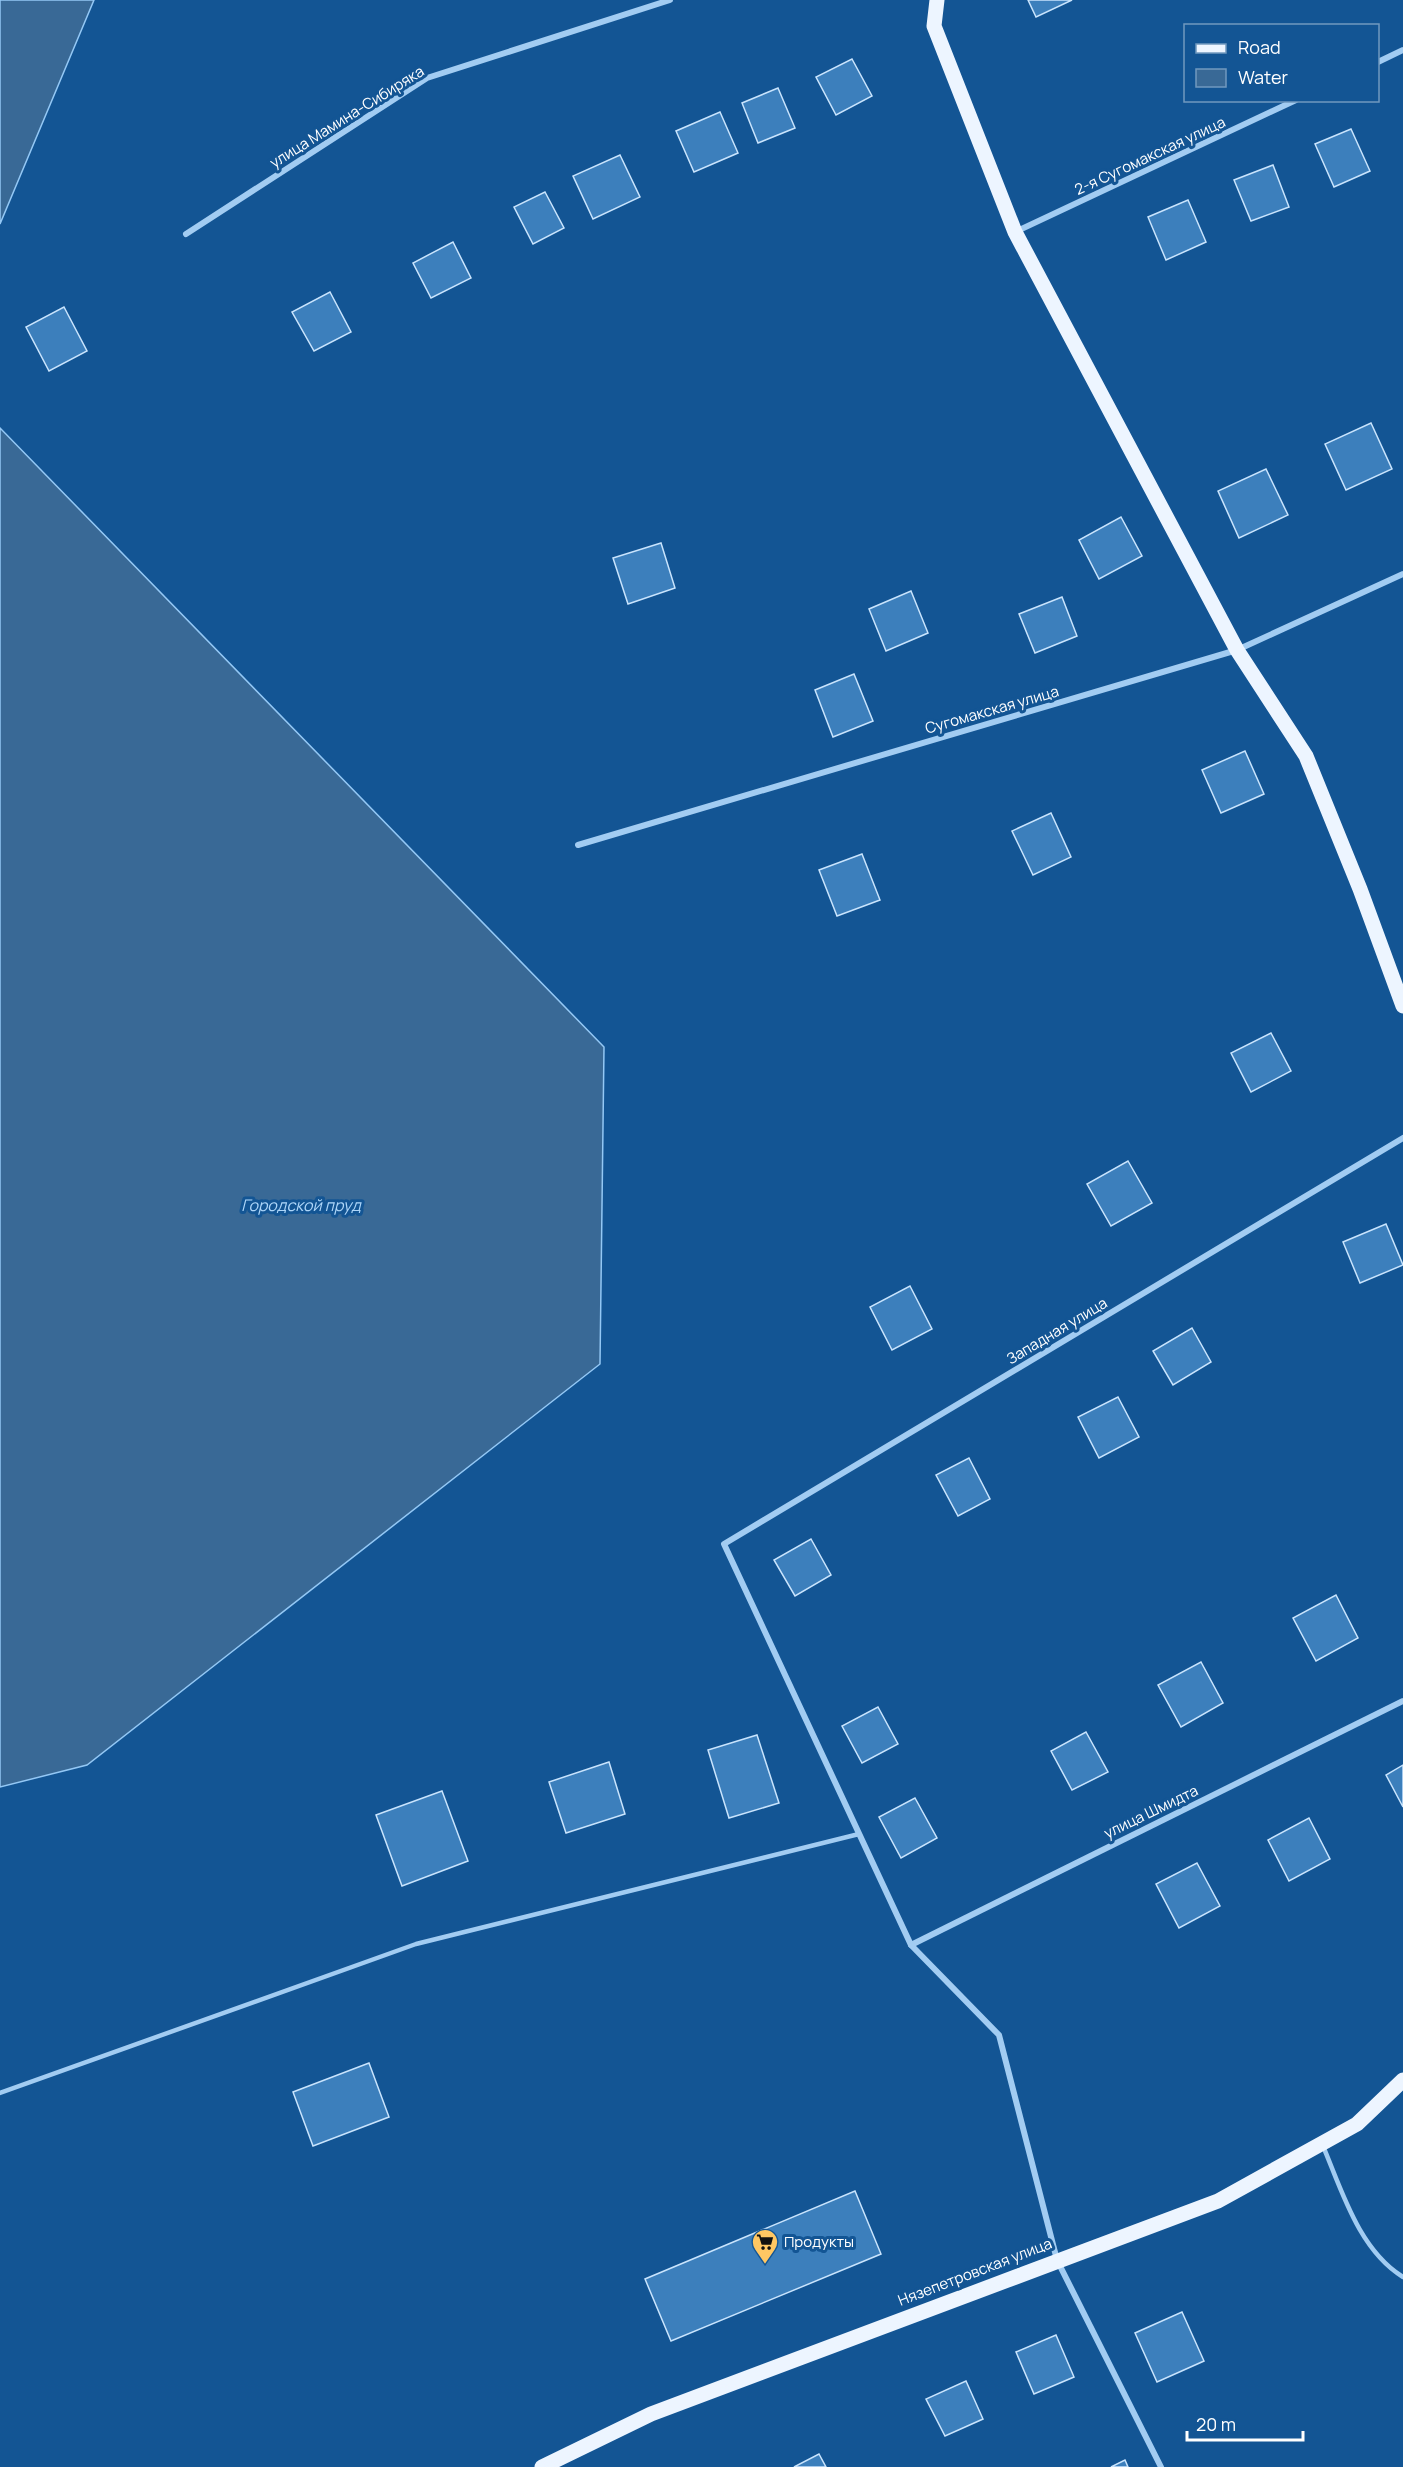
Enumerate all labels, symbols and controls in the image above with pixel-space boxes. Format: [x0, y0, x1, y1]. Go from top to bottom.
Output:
legend [1184, 24, 1379, 102]
text: Road [1238, 35, 1281, 59]
street label: улица Мамина-Сибиряка [266, 60, 428, 173]
text: Water [1238, 65, 1288, 89]
street label: 2-я Сугомакская улица [1071, 111, 1229, 200]
street label: Сугомакская улица [923, 680, 1061, 739]
water label: Городской пруд [241, 1194, 362, 1216]
street label: Западная улица [1002, 1292, 1111, 1369]
street label: улица Шмидта [1100, 1780, 1201, 1843]
supermarket icon: Продукты [750, 2227, 780, 2265]
place label: Продукты [784, 2231, 854, 2252]
street label: Нязепетровская улица [895, 2232, 1055, 2311]
scale bar [1187, 2404, 1302, 2442]
text: 20 m [1196, 2412, 1236, 2436]

